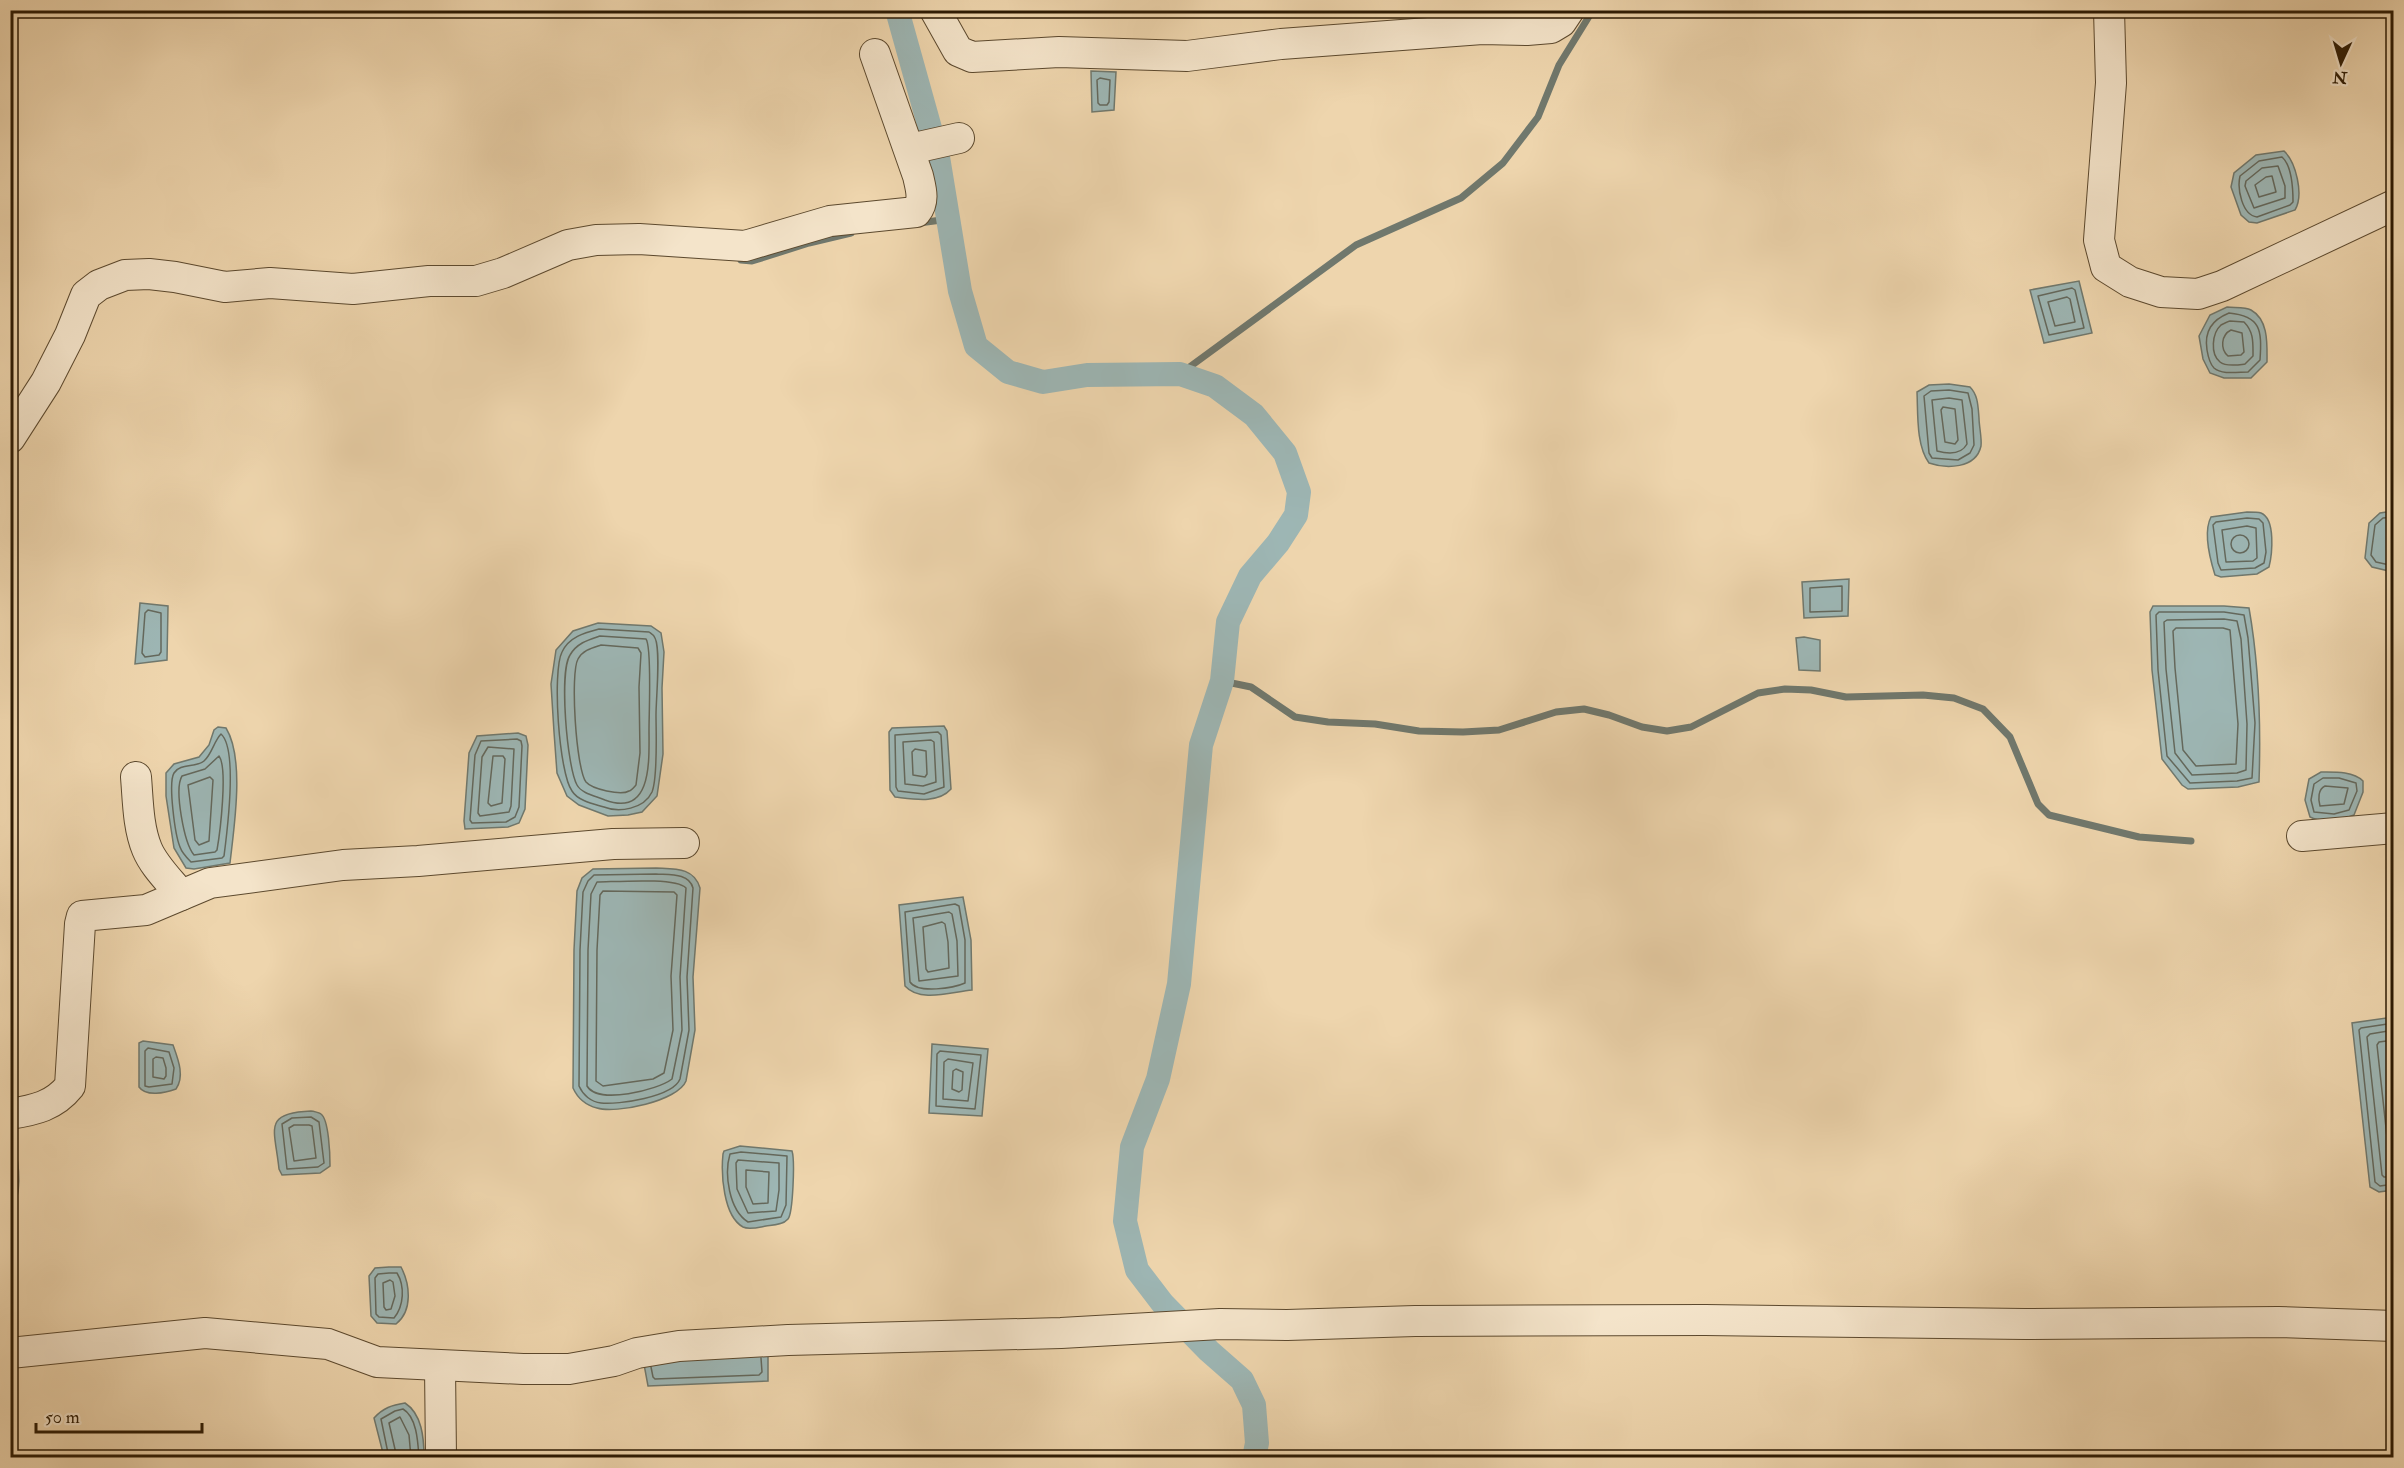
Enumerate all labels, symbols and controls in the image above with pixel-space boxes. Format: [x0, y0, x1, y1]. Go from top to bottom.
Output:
north arrow [2311, 33, 2371, 93]
text: N [2332, 66, 2349, 88]
scale bar [36, 1396, 202, 1434]
text: 50 m [45, 1406, 80, 1429]

